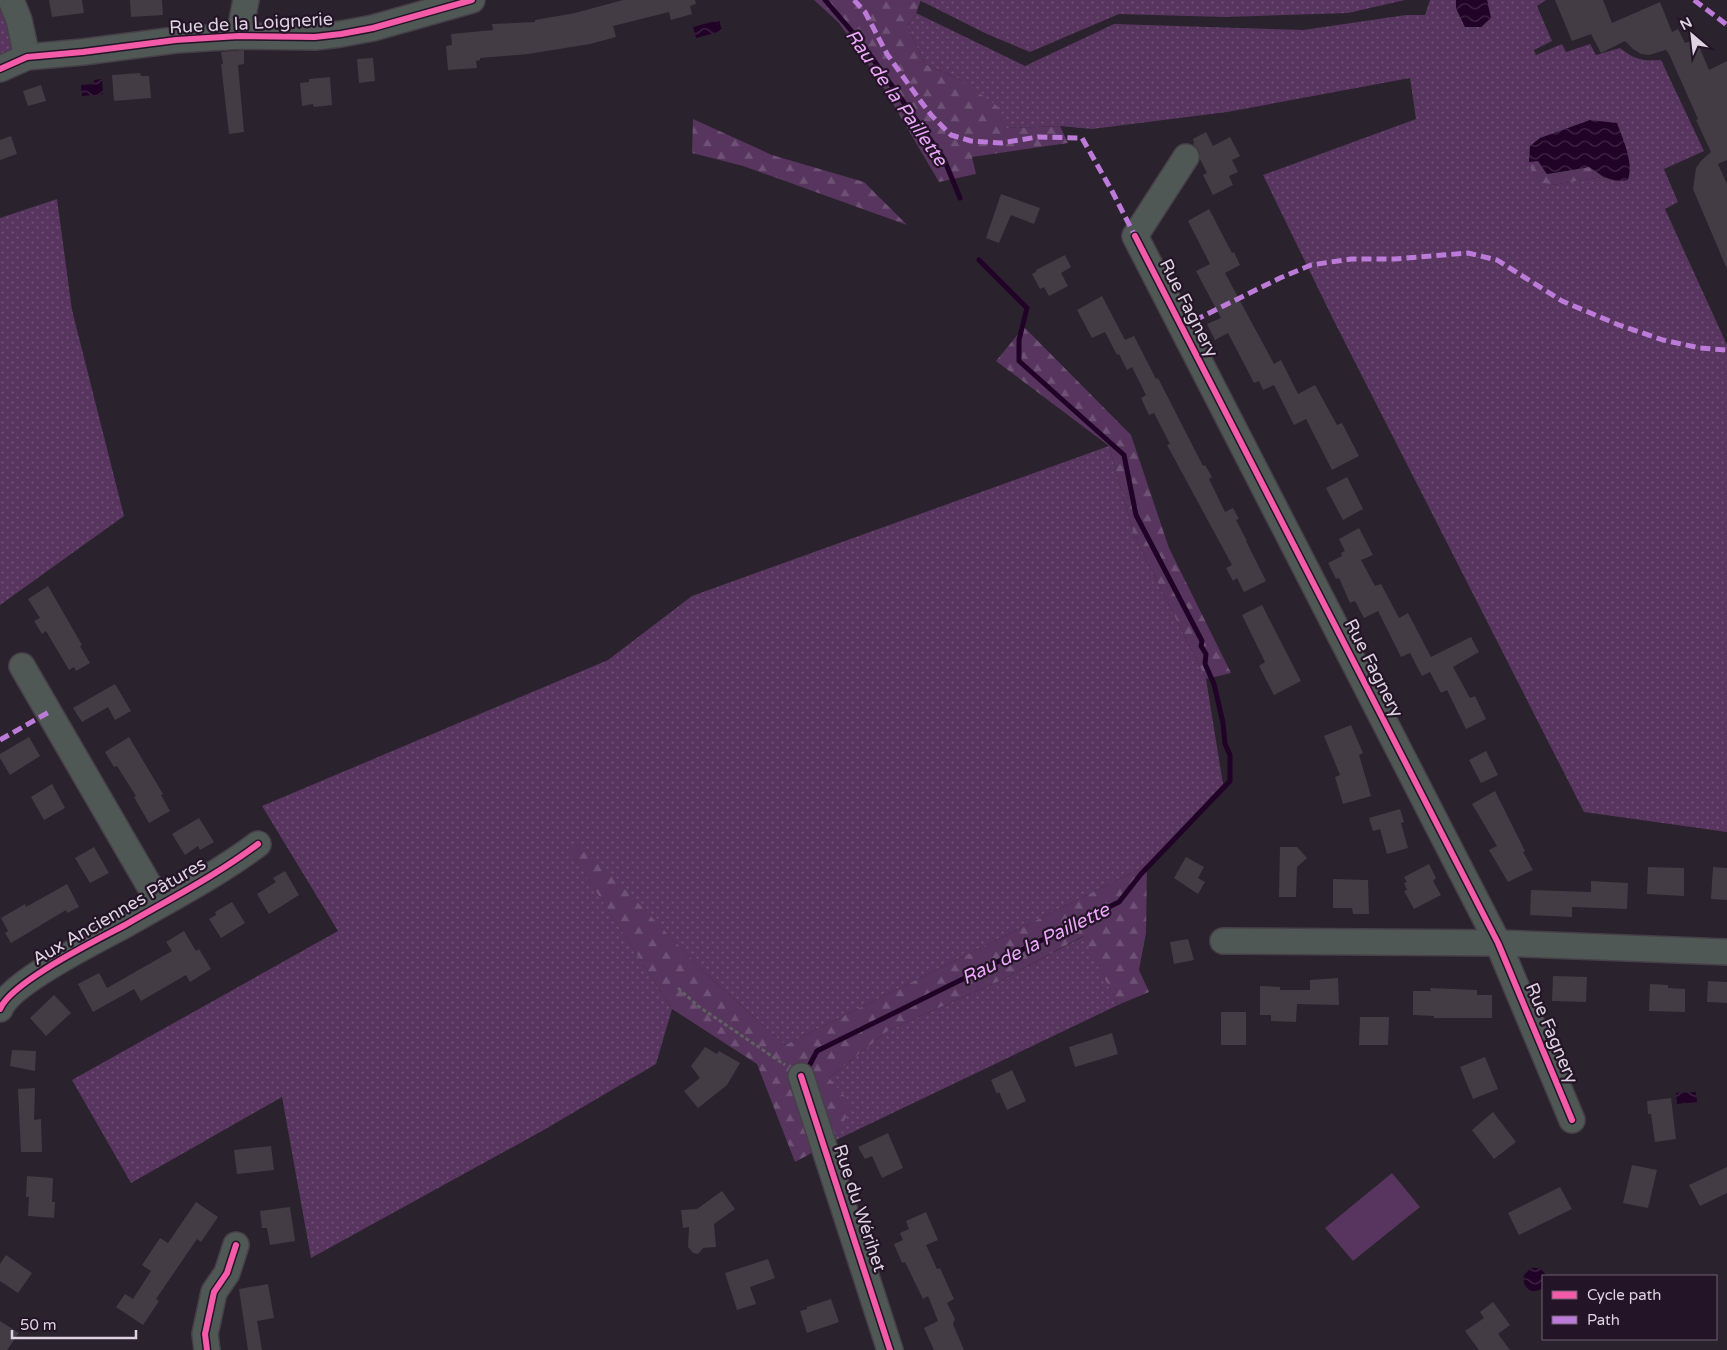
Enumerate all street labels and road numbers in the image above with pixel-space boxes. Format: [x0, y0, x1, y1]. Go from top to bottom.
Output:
street label: Rue de la Loignerie [169, 8, 333, 38]
street label: Rue Fagnery [1155, 255, 1223, 361]
street label: Rue Fagnery [1340, 615, 1408, 721]
street label: Aux Anciennes Pâtures [28, 852, 210, 970]
street label: Rue Fagnery [1521, 979, 1583, 1087]
street label: Rue du Wérihet [829, 1142, 891, 1275]

